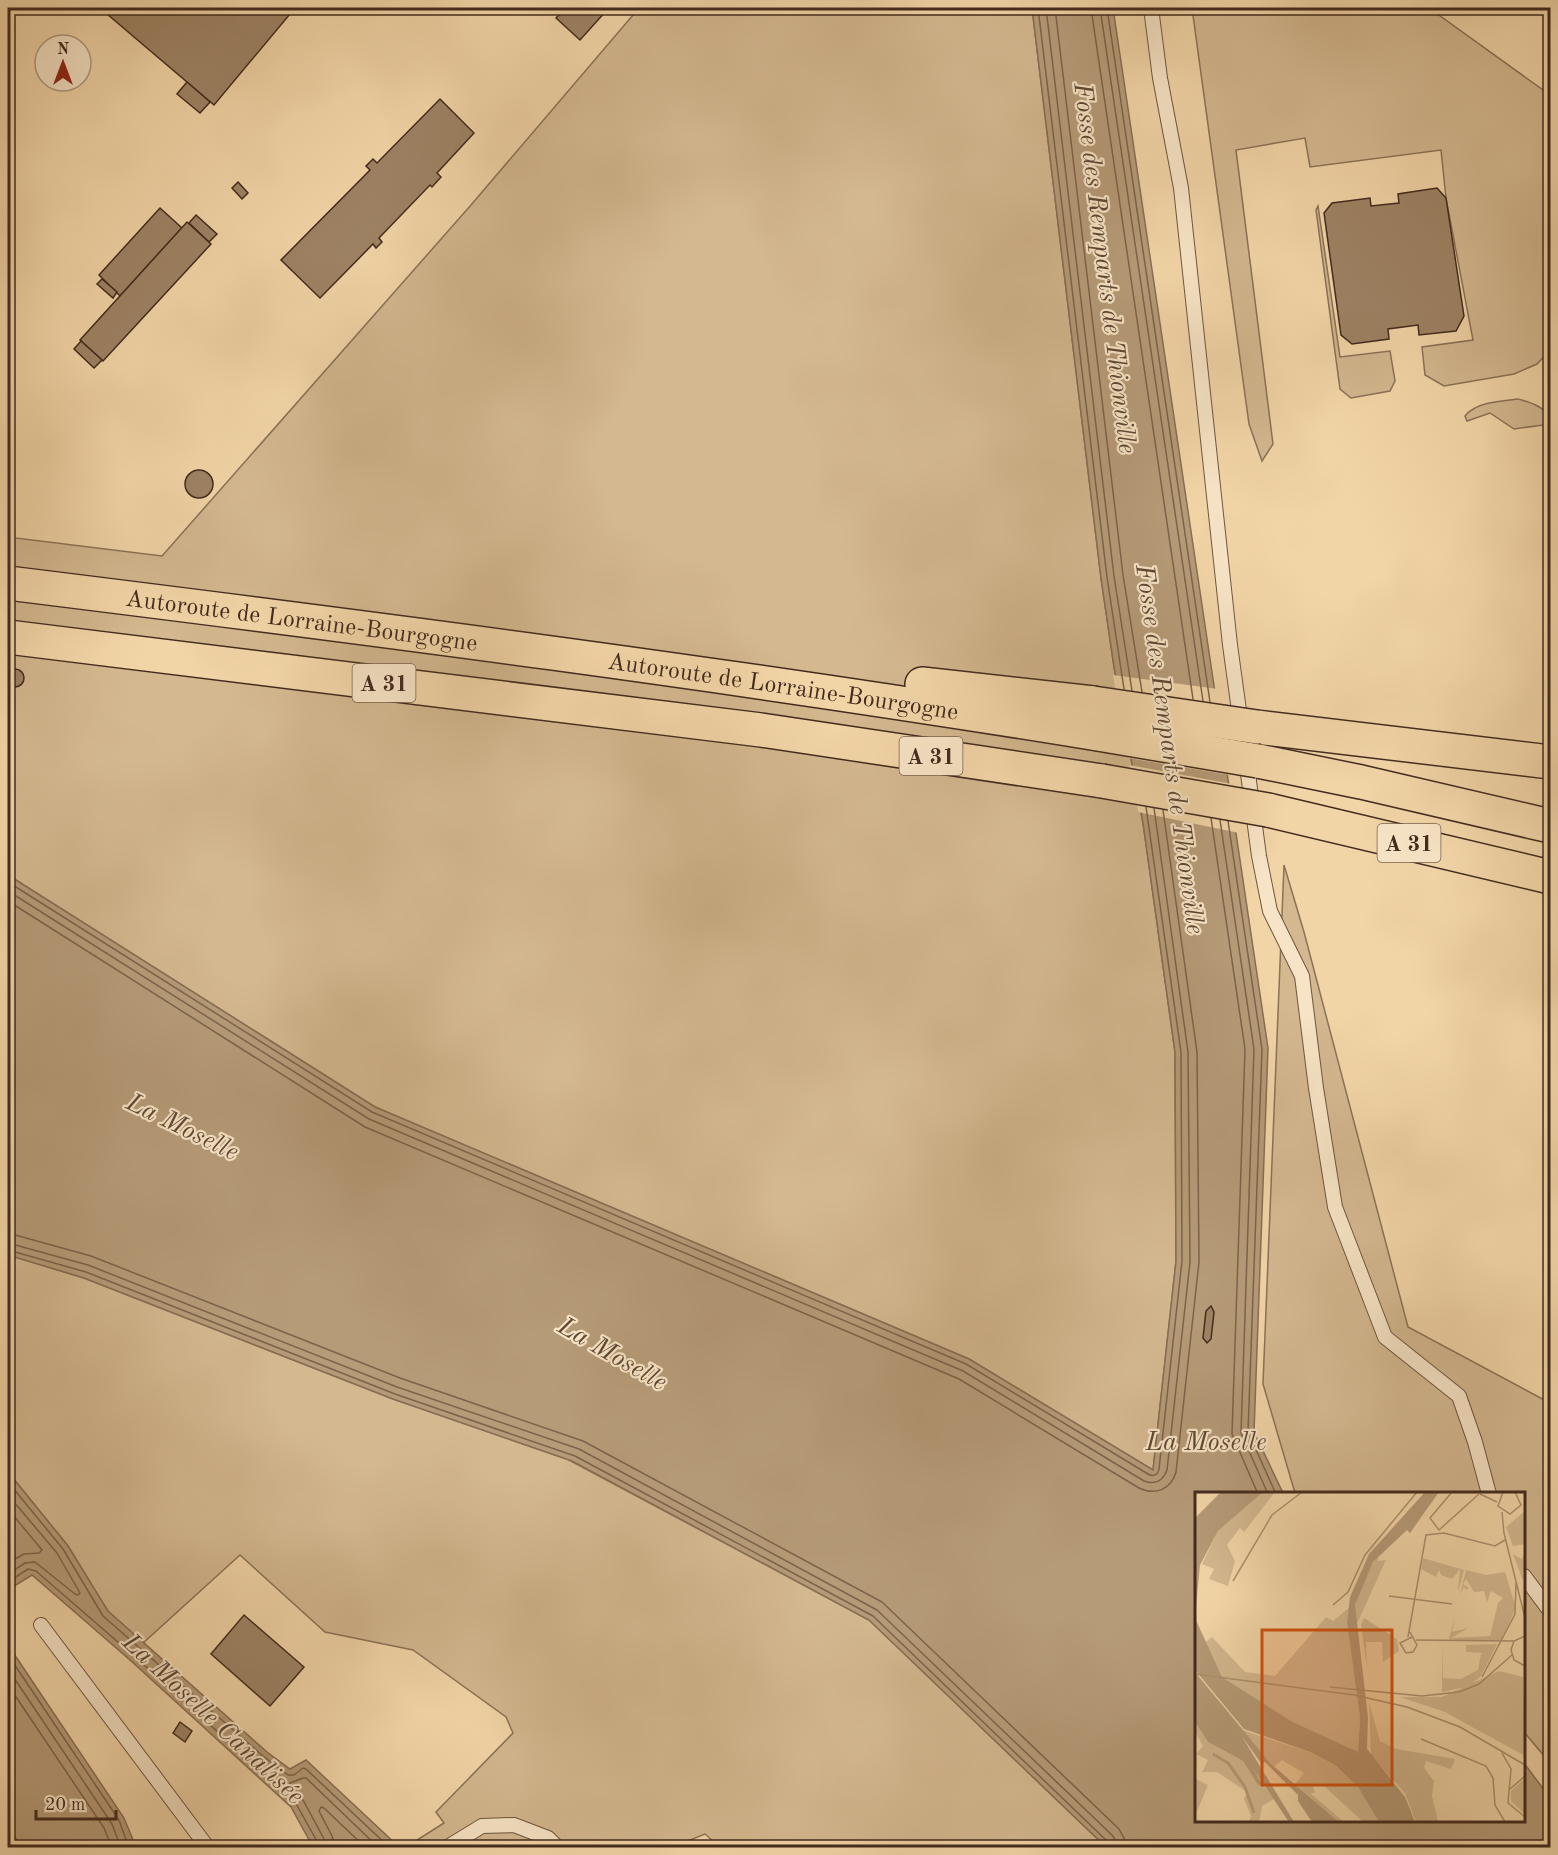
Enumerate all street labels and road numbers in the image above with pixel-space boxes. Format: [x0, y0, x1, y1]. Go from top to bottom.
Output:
street label: Autoroute de Lorraine-Bourgogne [124, 588, 479, 657]
street label: Autoroute de Lorraine-Bourgogne [606, 651, 960, 726]
road number: A 31 [352, 664, 416, 702]
road number: A 31 [900, 737, 962, 775]
road number: A 31 [1378, 824, 1440, 862]

